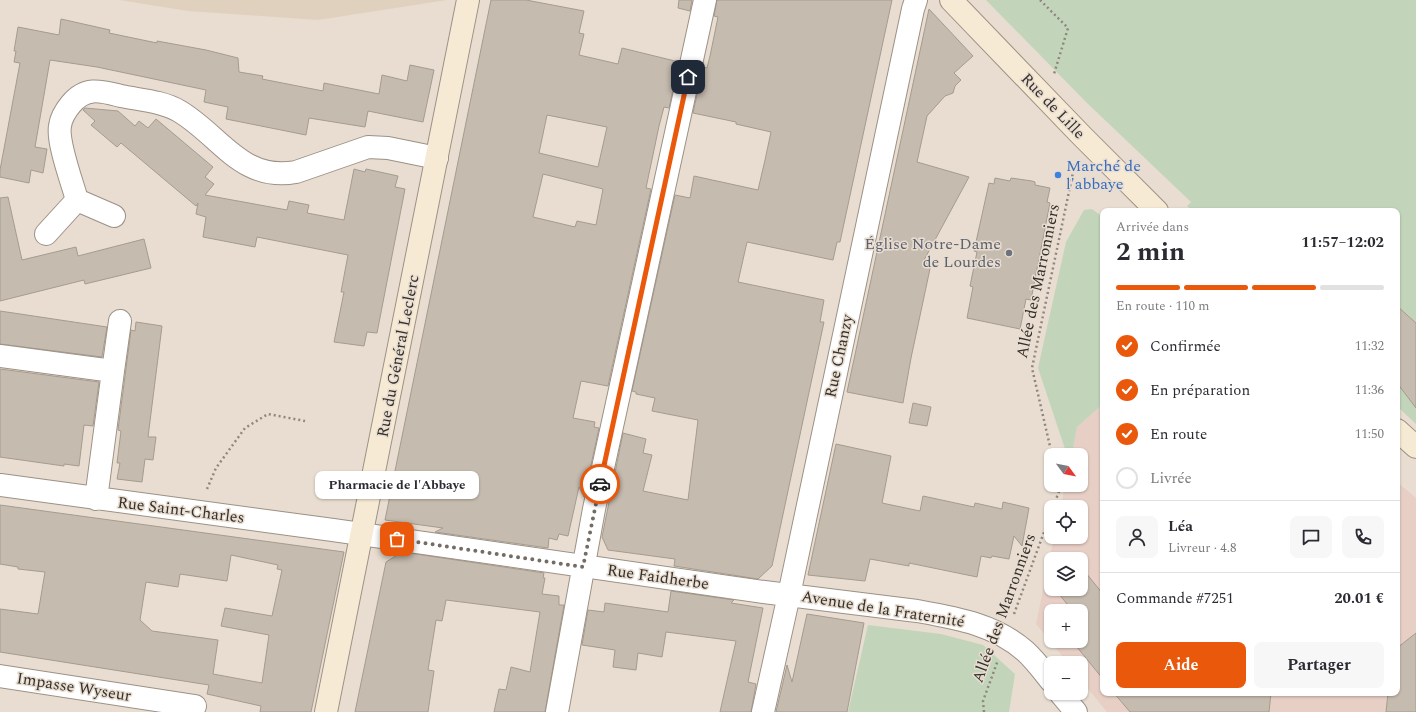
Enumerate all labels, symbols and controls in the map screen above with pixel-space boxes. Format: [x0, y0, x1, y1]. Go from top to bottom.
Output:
pin [671, 60, 705, 94]
icon: home [677, 66, 699, 88]
street label: Rue de Lille [1015, 67, 1091, 145]
place label: Marché de l'abbaye [1066, 154, 1141, 196]
marker: Marché de l'abbaye [1053, 170, 1063, 180]
street label: Allée des Marronniers [1010, 202, 1066, 360]
text: Arrivée dans [1116, 217, 1189, 237]
text: 11:57–12:02 [1301, 231, 1384, 254]
place label: Église Notre-Dame de Lourdes [864, 232, 1001, 274]
text: 2 min [1116, 232, 1185, 272]
marker: Église Notre-Dame de Lourdes [1004, 248, 1014, 258]
street label: Rue du Général Leclerc [370, 273, 426, 439]
text: En route · 110 m [1116, 296, 1209, 316]
street label: Rue Chanzy [818, 311, 860, 400]
icon: check [1116, 335, 1138, 357]
text: Confirmée [1150, 335, 1221, 358]
text: 11:32 [1355, 336, 1384, 356]
icon: check [1116, 379, 1138, 401]
text: En préparation [1150, 379, 1250, 402]
text: 11:36 [1355, 380, 1384, 400]
icon: check [1116, 423, 1138, 445]
text: En route [1150, 423, 1207, 446]
text: 11:50 [1355, 424, 1384, 444]
north arrow [1044, 448, 1088, 492]
map controls [1044, 448, 1088, 700]
courier [580, 464, 620, 504]
text: Livrée [1150, 467, 1192, 490]
callout: Pharmacie de l'Abbaye [315, 471, 479, 499]
icon: car [589, 473, 611, 495]
text: Pharmacie de l'Abbaye [329, 475, 465, 495]
street label: Rue Saint-Charles [116, 490, 246, 530]
button: locate [1044, 500, 1088, 544]
text: Léa [1168, 515, 1193, 538]
button: person [1116, 516, 1158, 558]
button: chat [1290, 516, 1332, 558]
button: phone [1342, 516, 1384, 558]
pin [380, 522, 414, 556]
icon: bag [386, 528, 408, 550]
street label: Allée des Marronniers [966, 530, 1042, 686]
text: Livreur · 4.8 [1168, 538, 1236, 558]
button: layers [1044, 552, 1088, 596]
street label: Rue Faidherbe [605, 558, 711, 596]
street label: Avenue de la Fraternité [800, 584, 967, 634]
text: Commande #7251 [1116, 587, 1234, 610]
text: 20.01 € [1334, 587, 1384, 610]
button: + [1044, 604, 1088, 648]
button: Aide [1116, 642, 1246, 688]
button: Partager [1254, 642, 1384, 688]
button: − [1044, 656, 1088, 700]
street label: Impasse Wyseur [15, 666, 133, 708]

